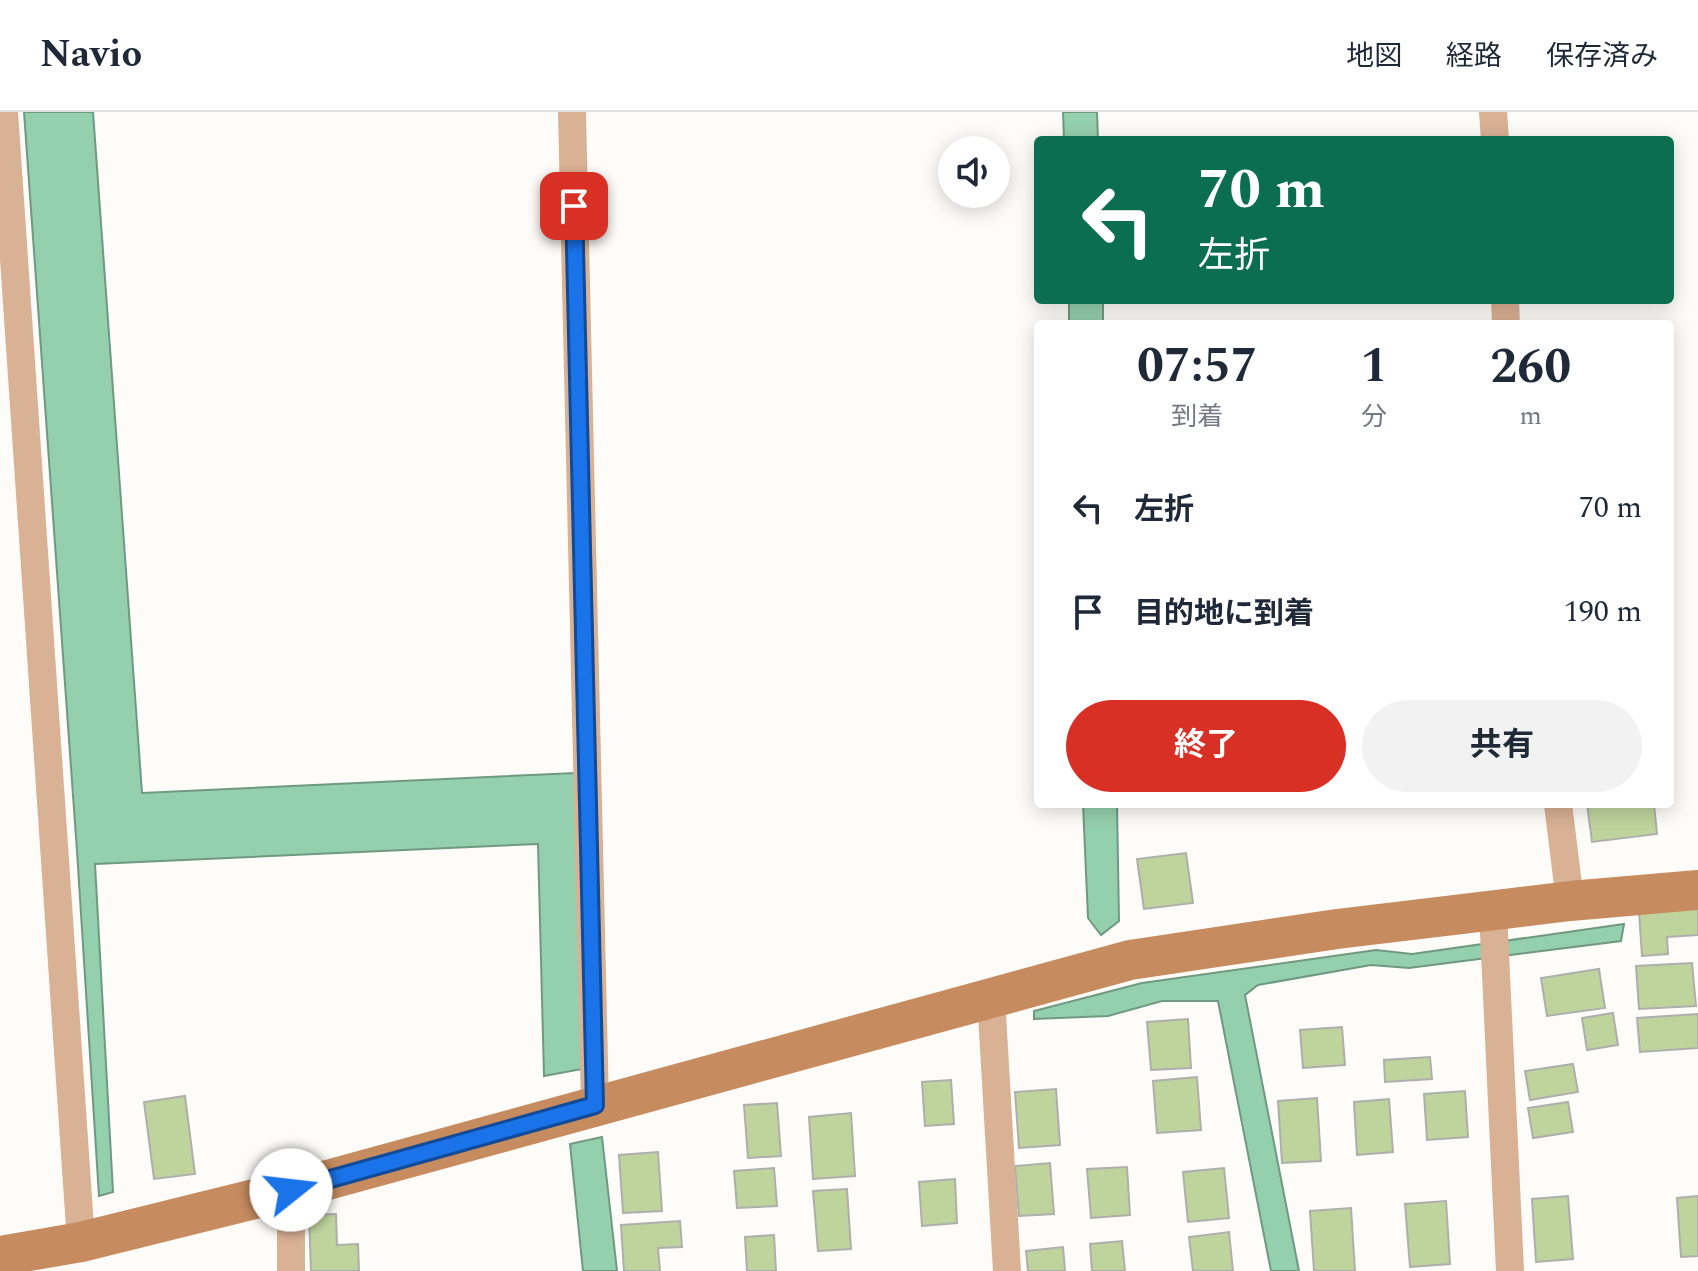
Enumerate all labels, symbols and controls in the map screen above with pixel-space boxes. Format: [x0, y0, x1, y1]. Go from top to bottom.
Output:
text: Navio [40, 26, 142, 84]
text: 地図 [1346, 35, 1402, 78]
text: 経路 [1446, 35, 1502, 78]
text: 保存済み [1546, 35, 1658, 78]
map controls [938, 136, 1010, 208]
button: sound [938, 136, 1010, 208]
text: 70 m [1198, 148, 1325, 233]
icon: left [1066, 168, 1170, 272]
pin [540, 172, 608, 240]
icon: arrive [552, 184, 596, 228]
text: 左折 [1198, 229, 1270, 284]
text: 07:57 [1137, 330, 1258, 403]
text: 1 [1360, 330, 1387, 403]
text: 260 [1490, 331, 1571, 404]
text: m [1519, 396, 1542, 436]
text: 到着 [1171, 397, 1223, 437]
text: 分 [1361, 397, 1387, 437]
text: 70 m [1579, 485, 1642, 531]
icon: left [1066, 486, 1110, 530]
text: 左折 [1134, 487, 1194, 533]
text: 190 m [1564, 589, 1642, 635]
icon: arrive [1066, 590, 1110, 634]
text: 目的地に到着 [1134, 591, 1314, 637]
button: 終了 [1066, 700, 1346, 792]
button: 共有 [1362, 700, 1642, 792]
position arrow [249, 1148, 333, 1232]

